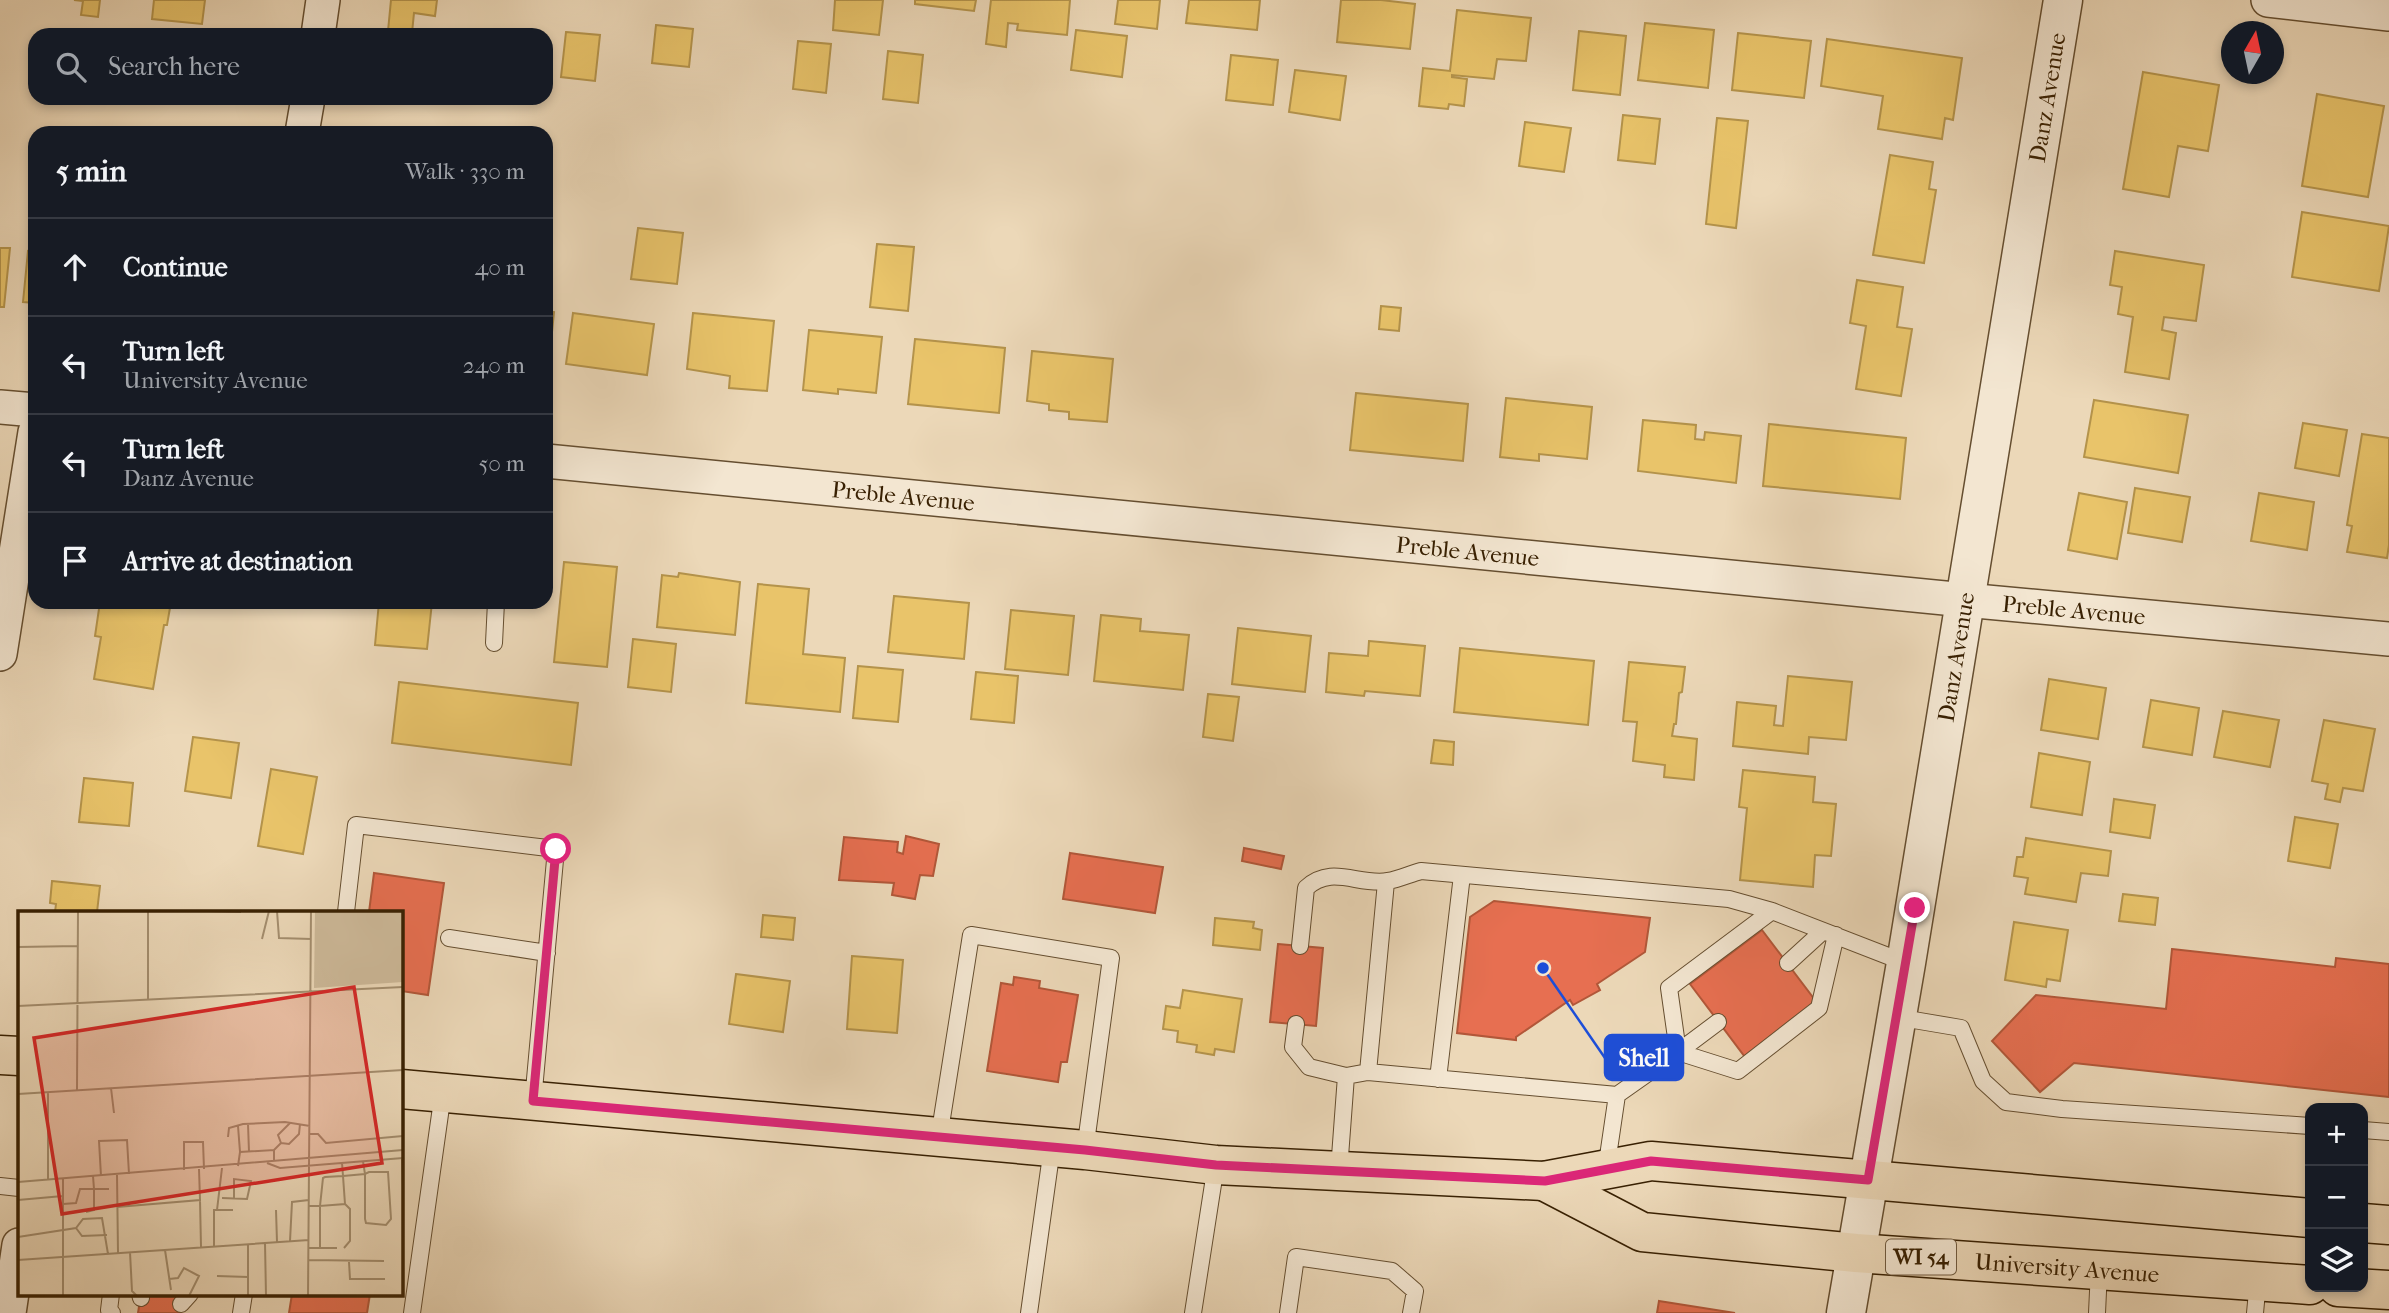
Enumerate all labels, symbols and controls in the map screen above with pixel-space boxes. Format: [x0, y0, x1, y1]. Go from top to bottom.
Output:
north arrow [2221, 21, 2284, 84]
search box [28, 28, 553, 105]
street label: Danz Avenue [2024, 31, 2071, 164]
icon: search [52, 48, 90, 86]
text: Search here [108, 51, 240, 82]
text: 5 min [56, 154, 127, 189]
text: Walk · 330 m [405, 158, 525, 185]
icon: ahead [56, 248, 94, 286]
text: Continue [123, 252, 228, 283]
text: 40 m [475, 254, 525, 281]
text: Turn left [123, 336, 224, 367]
icon: left [56, 346, 94, 384]
text: 240 m [463, 352, 525, 379]
text: University Avenue [123, 367, 308, 394]
text: Turn left [123, 434, 224, 465]
icon: left [56, 444, 94, 482]
text: 50 m [478, 450, 525, 477]
text: Danz Avenue [123, 465, 254, 492]
street label: Preble Avenue [830, 476, 976, 517]
street label: Preble Avenue [1395, 531, 1540, 572]
icon: arrive [56, 542, 94, 580]
text: Arrive at destination [123, 546, 353, 577]
street label: Danz Avenue [1932, 590, 1980, 724]
street label: Preble Avenue [2001, 590, 2146, 631]
route start [540, 833, 571, 864]
route end [1899, 892, 1930, 923]
inset map [18, 911, 402, 1296]
callout: Shell [1605, 1035, 1683, 1080]
text: Shell [1619, 1044, 1670, 1072]
map controls [2305, 1103, 2368, 1292]
button: + [2305, 1103, 2368, 1166]
button: − [2305, 1166, 2368, 1229]
button: layers [2305, 1229, 2368, 1292]
road number: WI 54 [1886, 1240, 1956, 1274]
street label: University Avenue [1974, 1248, 2160, 1288]

